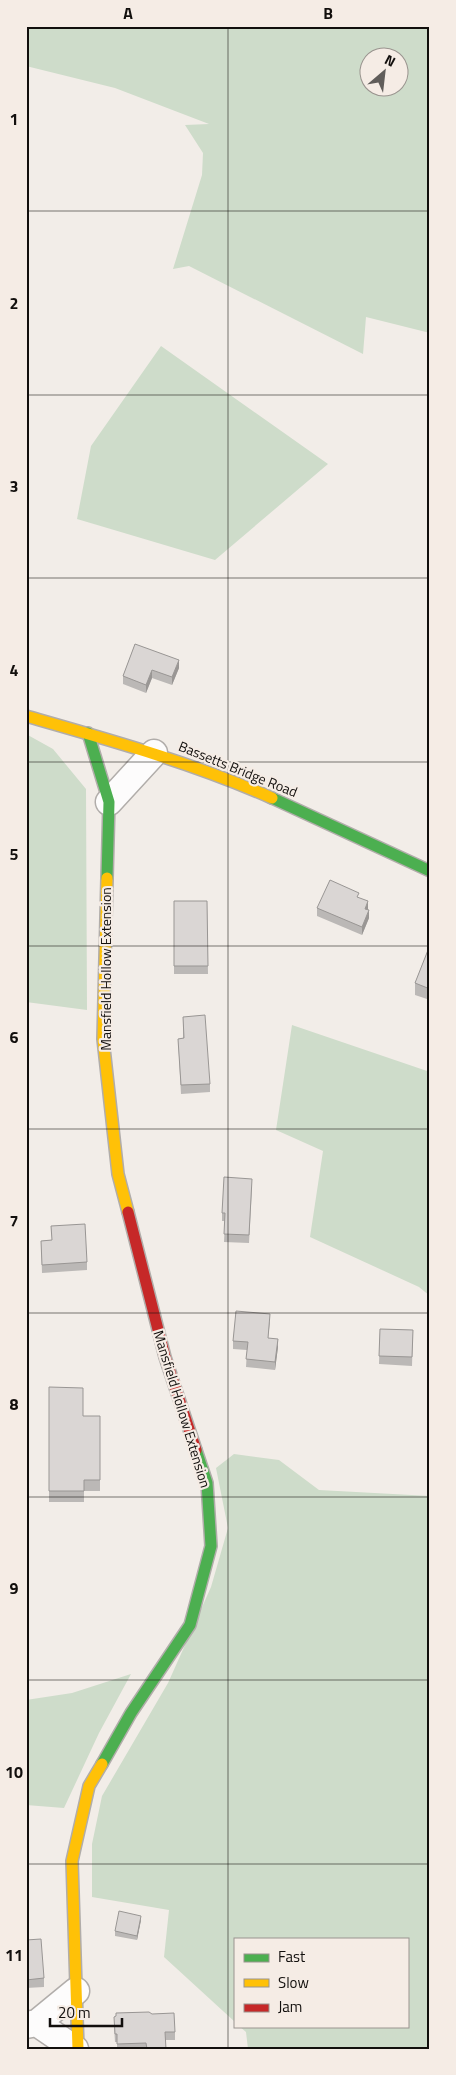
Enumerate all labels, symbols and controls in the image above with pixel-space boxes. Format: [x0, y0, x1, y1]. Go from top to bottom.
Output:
text: A [123, 1, 133, 25]
text: B [323, 1, 333, 25]
north arrow [358, 48, 408, 98]
text: N [381, 49, 400, 72]
text: 1 [10, 107, 18, 131]
text: 2 [10, 291, 18, 315]
text: 3 [10, 474, 18, 498]
text: 4 [10, 658, 19, 682]
street label: Bassetts Bridge Road [176, 735, 301, 802]
text: 5 [10, 842, 19, 866]
street label: Mansfield Hollow Extension [95, 887, 116, 1051]
text: 6 [10, 1025, 19, 1049]
text: 7 [10, 1209, 18, 1233]
street label: Mansfield Hollow Extension [149, 1328, 216, 1490]
text: 8 [10, 1392, 19, 1416]
text: 9 [10, 1576, 19, 1600]
text: 10 [5, 1760, 23, 1784]
legend [234, 1938, 408, 2028]
text: 11 [5, 1943, 23, 1967]
text: Fast [278, 1945, 306, 1968]
text: Slow [278, 1971, 309, 1994]
scale bar [50, 1995, 122, 2027]
text: Jam [278, 1995, 302, 2018]
text: 20 m [58, 2001, 91, 2024]

